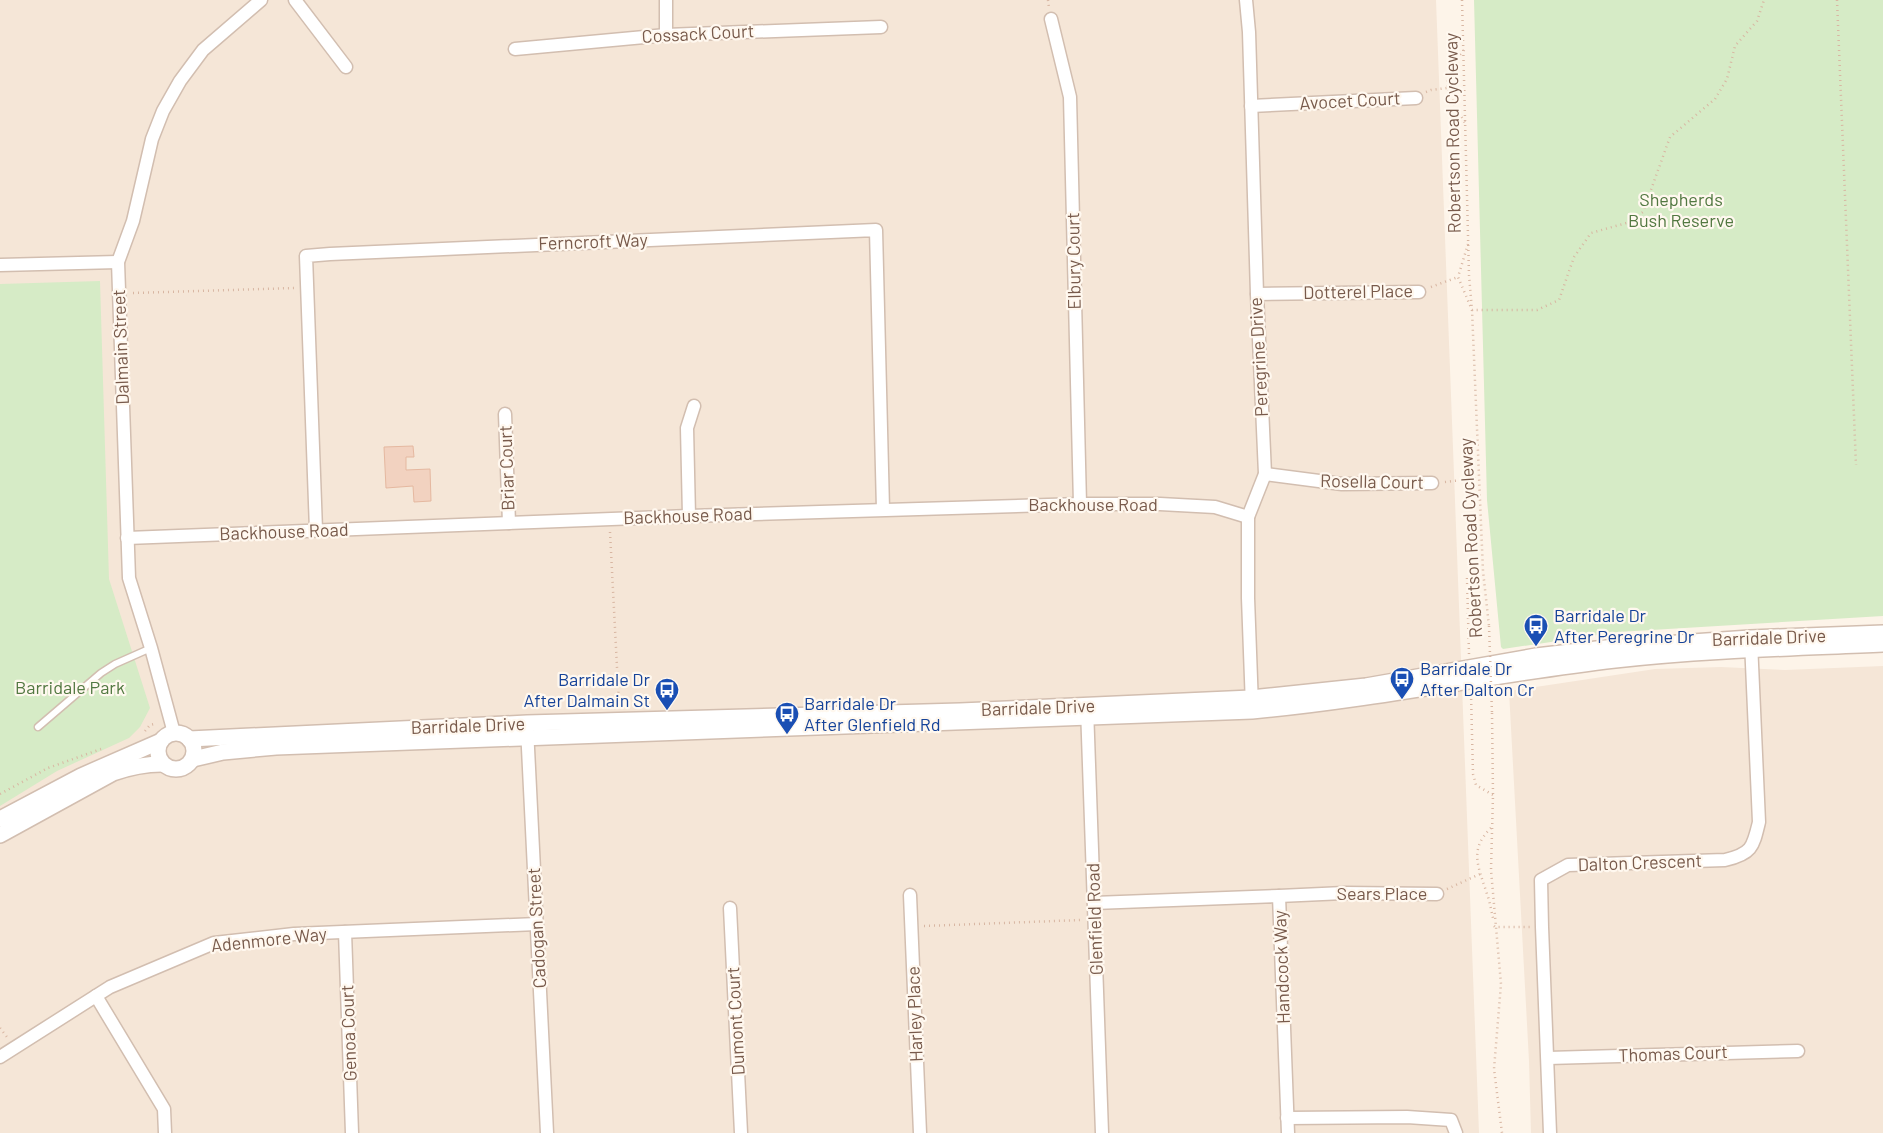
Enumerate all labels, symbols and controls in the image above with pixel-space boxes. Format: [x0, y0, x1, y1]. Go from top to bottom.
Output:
street label: Cossack Court [641, 19, 755, 47]
street label: Robertson Road Cycleway [1439, 33, 1465, 233]
street label: Avocet Court [1299, 86, 1401, 114]
park label: Shepherds Bush Reserve [1628, 188, 1734, 231]
street label: Elbury Court [1061, 212, 1085, 310]
street label: Ferncroft Way [538, 228, 648, 254]
street label: Dotterel Place [1303, 279, 1413, 303]
street label: Dalmain Street [107, 289, 133, 405]
street label: Peregrine Drive [1244, 297, 1272, 417]
street label: Briar Court [494, 425, 518, 511]
street label: Robertson Road Cycleway [1454, 437, 1486, 639]
street label: Rosella Court [1320, 469, 1424, 493]
street label: Backhouse Road [1028, 493, 1158, 515]
street label: Backhouse Road [623, 502, 753, 528]
street label: Backhouse Road [219, 518, 349, 544]
place label: Barridale Dr After Peregrine Dr [1554, 604, 1695, 647]
bus stop icon: Barridale Dr After Peregrine Dr [1523, 613, 1549, 647]
street label: Barridale Drive [1711, 624, 1827, 650]
place label: Barridale Dr After Dalton Cr [1420, 657, 1535, 700]
bus stop icon: Barridale Dr After Dalton Cr [1389, 666, 1415, 700]
place label: Barridale Dr After Dalmain St [523, 668, 650, 711]
park label: Barridale Park [15, 676, 125, 698]
bus stop icon: Barridale Dr After Dalmain St [654, 677, 680, 711]
place label: Barridale Dr After Glenfield Rd [804, 692, 941, 735]
street label: Barridale Drive [980, 694, 1096, 720]
bus stop icon: Barridale Dr After Glenfield Rd [774, 701, 800, 735]
street label: Barridale Drive [410, 712, 526, 738]
street label: Dalton Crescent [1577, 849, 1703, 875]
street label: Glenfield Road [1081, 862, 1107, 976]
street label: Cadogan Street [522, 867, 550, 989]
street label: Sears Place [1337, 882, 1427, 904]
street label: Handcock Way [1268, 910, 1294, 1024]
street label: Adenmore Way [210, 922, 328, 956]
street label: Dumont Court [721, 966, 749, 1076]
street label: Harley Place [901, 966, 927, 1062]
street label: Genoa Court [335, 984, 361, 1082]
street label: Thomas Court [1618, 1040, 1728, 1066]

